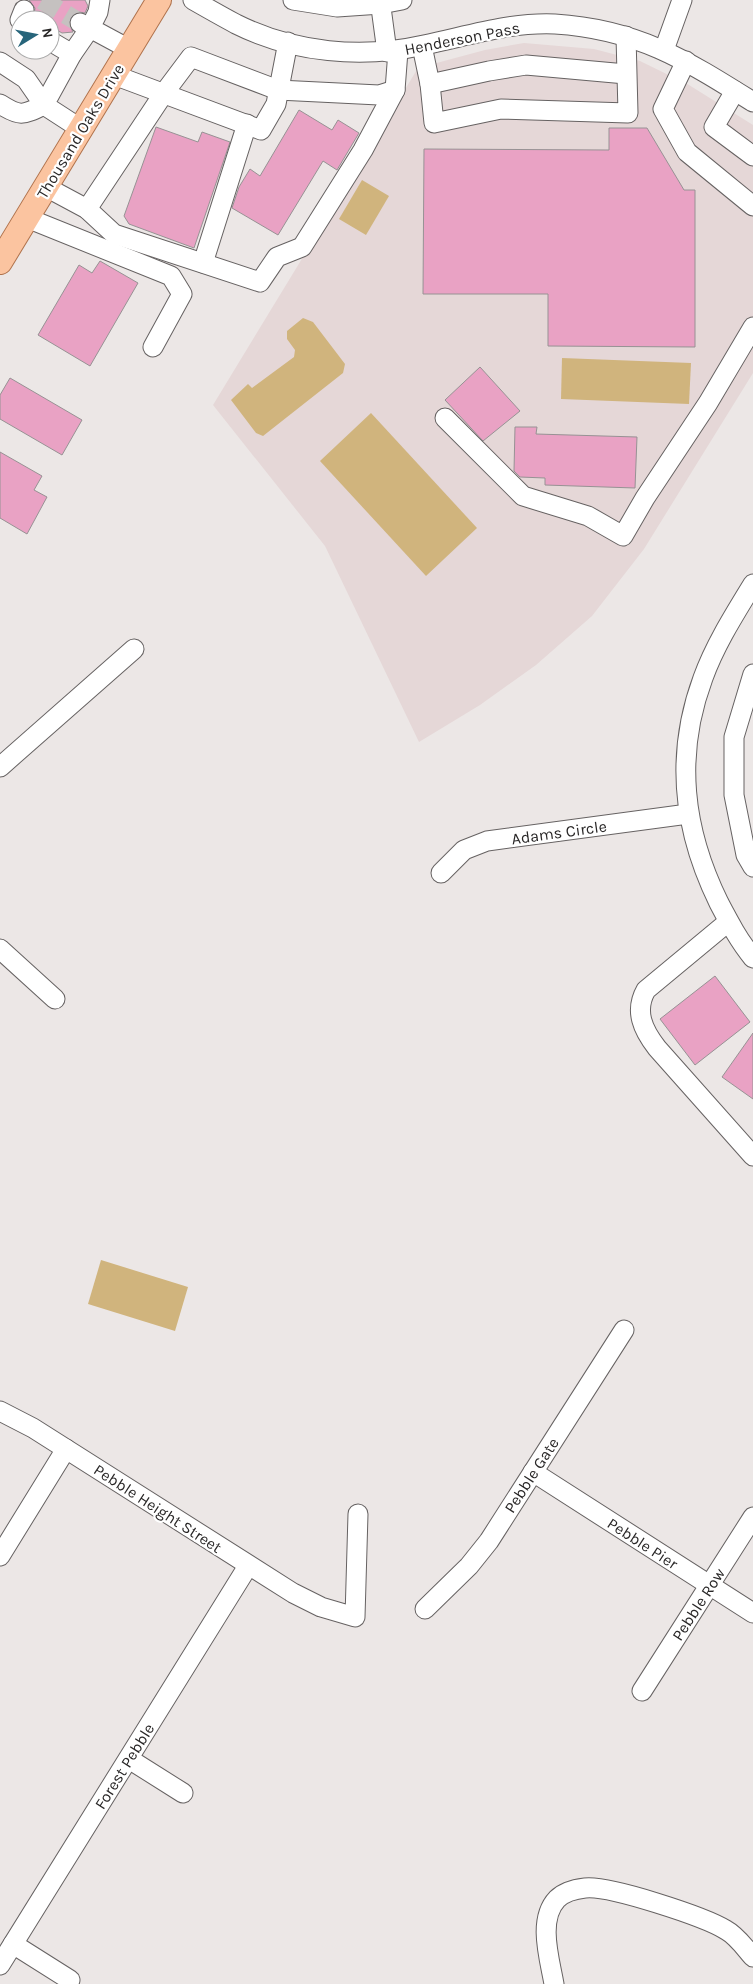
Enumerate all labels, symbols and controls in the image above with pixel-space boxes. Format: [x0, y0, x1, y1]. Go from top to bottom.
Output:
north arrow [10, 10, 60, 60]
street label: Henderson Pass [403, 18, 521, 59]
text: N [38, 26, 57, 39]
street label: Thousand Oaks Drive [33, 60, 128, 202]
street label: Adams Circle [510, 816, 608, 849]
street label: Pebble Gate [500, 1434, 563, 1516]
street label: Pebble Height Street [90, 1460, 225, 1557]
street label: Pebble Pier [604, 1514, 682, 1573]
street label: Pebble Row [668, 1564, 729, 1644]
street label: Forest Pebble [90, 1720, 158, 1813]

